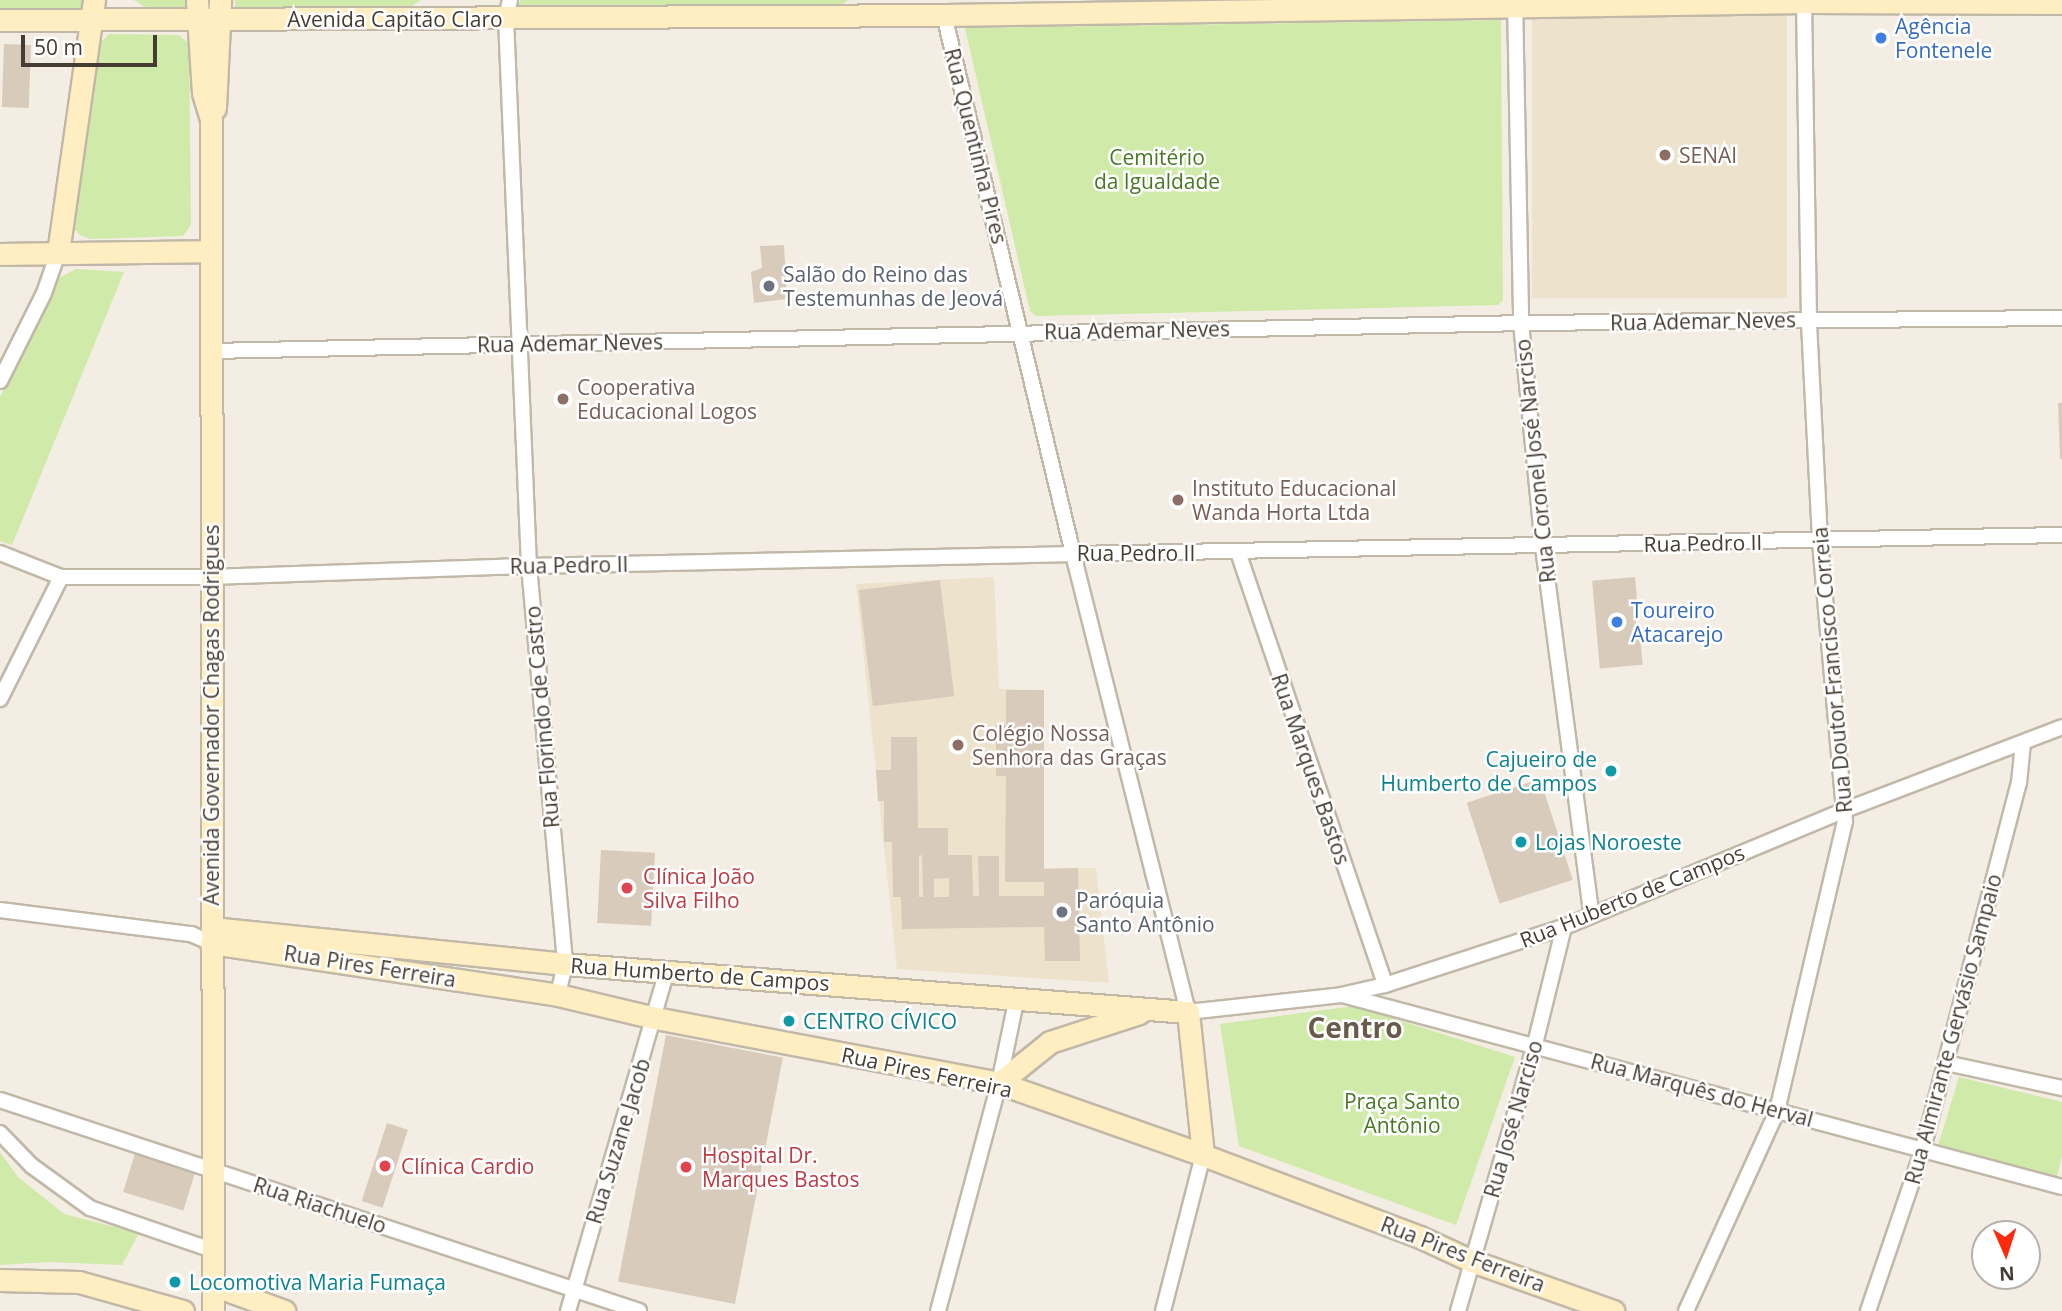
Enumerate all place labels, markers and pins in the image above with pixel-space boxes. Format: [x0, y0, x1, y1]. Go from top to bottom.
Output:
place label: Agência Fontenele [1895, 13, 1992, 63]
marker: Agência Fontenele [1873, 30, 1889, 46]
place label: SENAI [1679, 142, 1737, 168]
marker: SENAI [1657, 147, 1673, 163]
place label: Salão do Reino das Testemunhas de Jeová [783, 261, 1003, 311]
marker: Salão do Reino das Testemunhas de Jeová [761, 278, 777, 294]
place label: Cooperativa Educacional Logos [577, 374, 757, 424]
marker: Cooperativa Educacional Logos [555, 391, 571, 407]
place label: Instituto Educacional Wanda Horta Ltda [1192, 475, 1396, 525]
marker: Instituto Educacional Wanda Horta Ltda [1170, 492, 1186, 508]
place label: Toureiro Atacarejo [1631, 597, 1723, 647]
marker: Toureiro Atacarejo [1609, 614, 1625, 630]
place label: Colégio Nossa Senhora das Graças [972, 720, 1167, 770]
marker: Colégio Nossa Senhora das Graças [950, 737, 966, 753]
place label: Cajueiro de Humberto de Campos [1380, 746, 1597, 796]
marker: Cajueiro de Humberto de Campos [1603, 763, 1619, 779]
place label: Lojas Noroeste [1535, 829, 1682, 855]
marker: Lojas Noroeste [1513, 834, 1529, 850]
place label: Clínica João Silva Filho [643, 863, 755, 913]
marker: Clínica João Silva Filho [617, 878, 637, 898]
place label: Paróquia Santo Antônio [1076, 887, 1215, 937]
marker: Paróquia Santo Antônio [1054, 904, 1070, 920]
place label: CENTRO CÍVICO [803, 1008, 957, 1034]
marker: CENTRO CÍVICO [781, 1013, 797, 1029]
place label: Hospital Dr. Marques Bastos [702, 1142, 859, 1192]
place label: Clínica Cardio [401, 1153, 534, 1179]
marker: Clínica Cardio [375, 1156, 395, 1176]
marker: Hospital Dr. Marques Bastos [676, 1157, 696, 1177]
place label: Locomotiva Maria Fumaça [189, 1269, 446, 1295]
marker: Locomotiva Maria Fumaça [167, 1274, 183, 1290]

